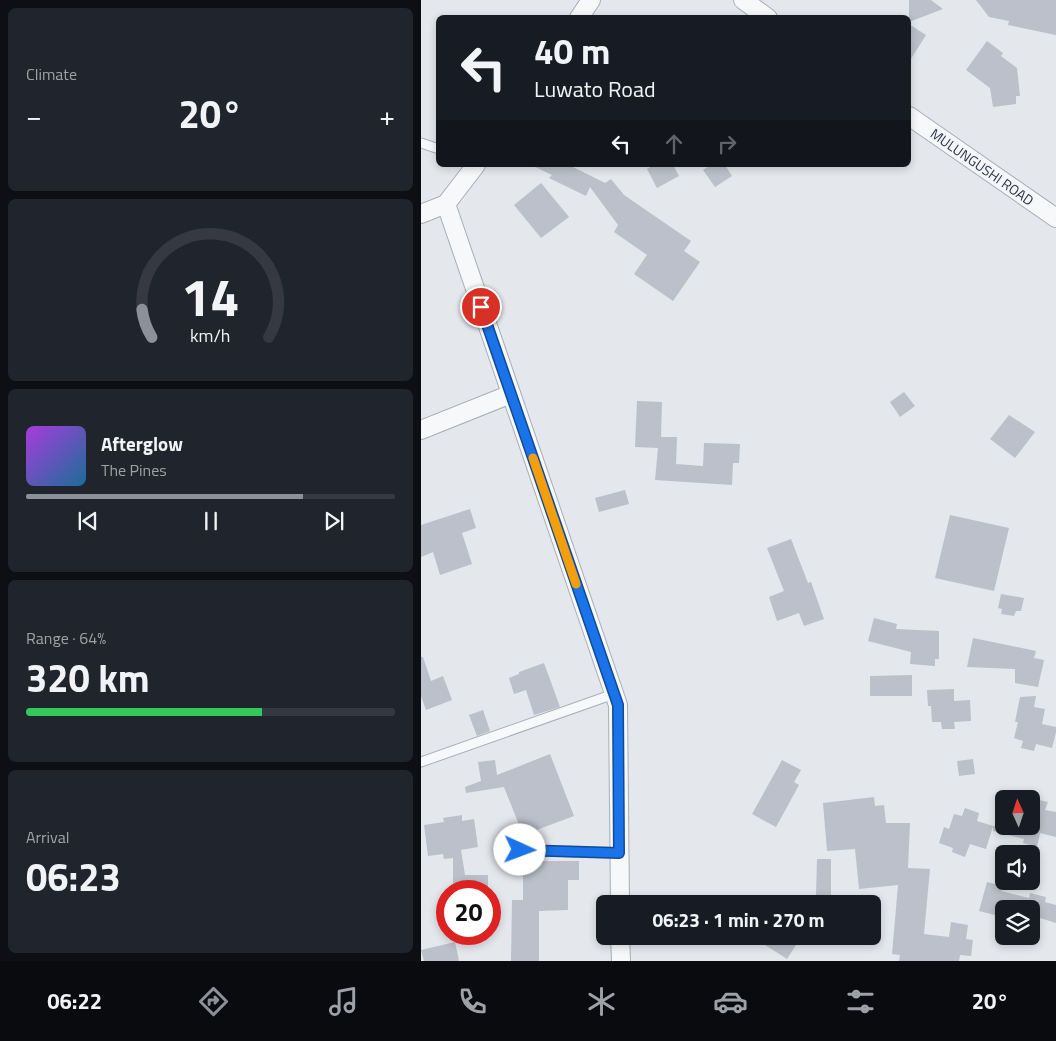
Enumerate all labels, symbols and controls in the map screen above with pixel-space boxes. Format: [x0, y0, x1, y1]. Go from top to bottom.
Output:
text: 40 m [534, 24, 610, 78]
icon: left [451, 35, 516, 100]
text: Climate [26, 62, 77, 86]
text: Luwato Road [534, 72, 656, 106]
text: 20° [179, 85, 242, 143]
text: − [26, 94, 42, 137]
text: + [379, 94, 395, 137]
street label: MULUNGUSHI ROAD [926, 123, 1038, 210]
icon: left [607, 130, 635, 158]
icon: ahead [660, 130, 688, 158]
icon: right [713, 130, 741, 158]
text: 14 [181, 257, 240, 336]
pin [460, 286, 502, 328]
icon: arrive [467, 293, 495, 321]
text: km/h [190, 322, 231, 349]
text: Afterglow [101, 429, 183, 458]
text: The Pines [101, 458, 167, 482]
icon: previous [74, 507, 102, 535]
icon: pause [197, 507, 225, 535]
icon: next [320, 507, 348, 535]
text: Range · 64% [26, 626, 106, 650]
text: 320 km [26, 649, 150, 707]
north arrow [995, 790, 1040, 835]
map controls [995, 790, 1040, 945]
position arrow [493, 823, 545, 875]
text: Arrival [26, 825, 69, 849]
button: sound [995, 845, 1040, 890]
text: 06:23 [26, 848, 121, 906]
speed limit sign: 20 [436, 880, 501, 945]
button: layers [995, 900, 1040, 945]
text: 06:23 · 1 min · 270 m [652, 905, 825, 934]
text: 06:22 [47, 984, 102, 1018]
icon: directions [196, 984, 231, 1019]
icon: music [326, 984, 361, 1019]
icon: phone [455, 984, 490, 1019]
icon: climate [584, 984, 619, 1019]
icon: car [713, 984, 748, 1019]
icon: filters [843, 984, 878, 1019]
text: 20° [972, 984, 1009, 1018]

